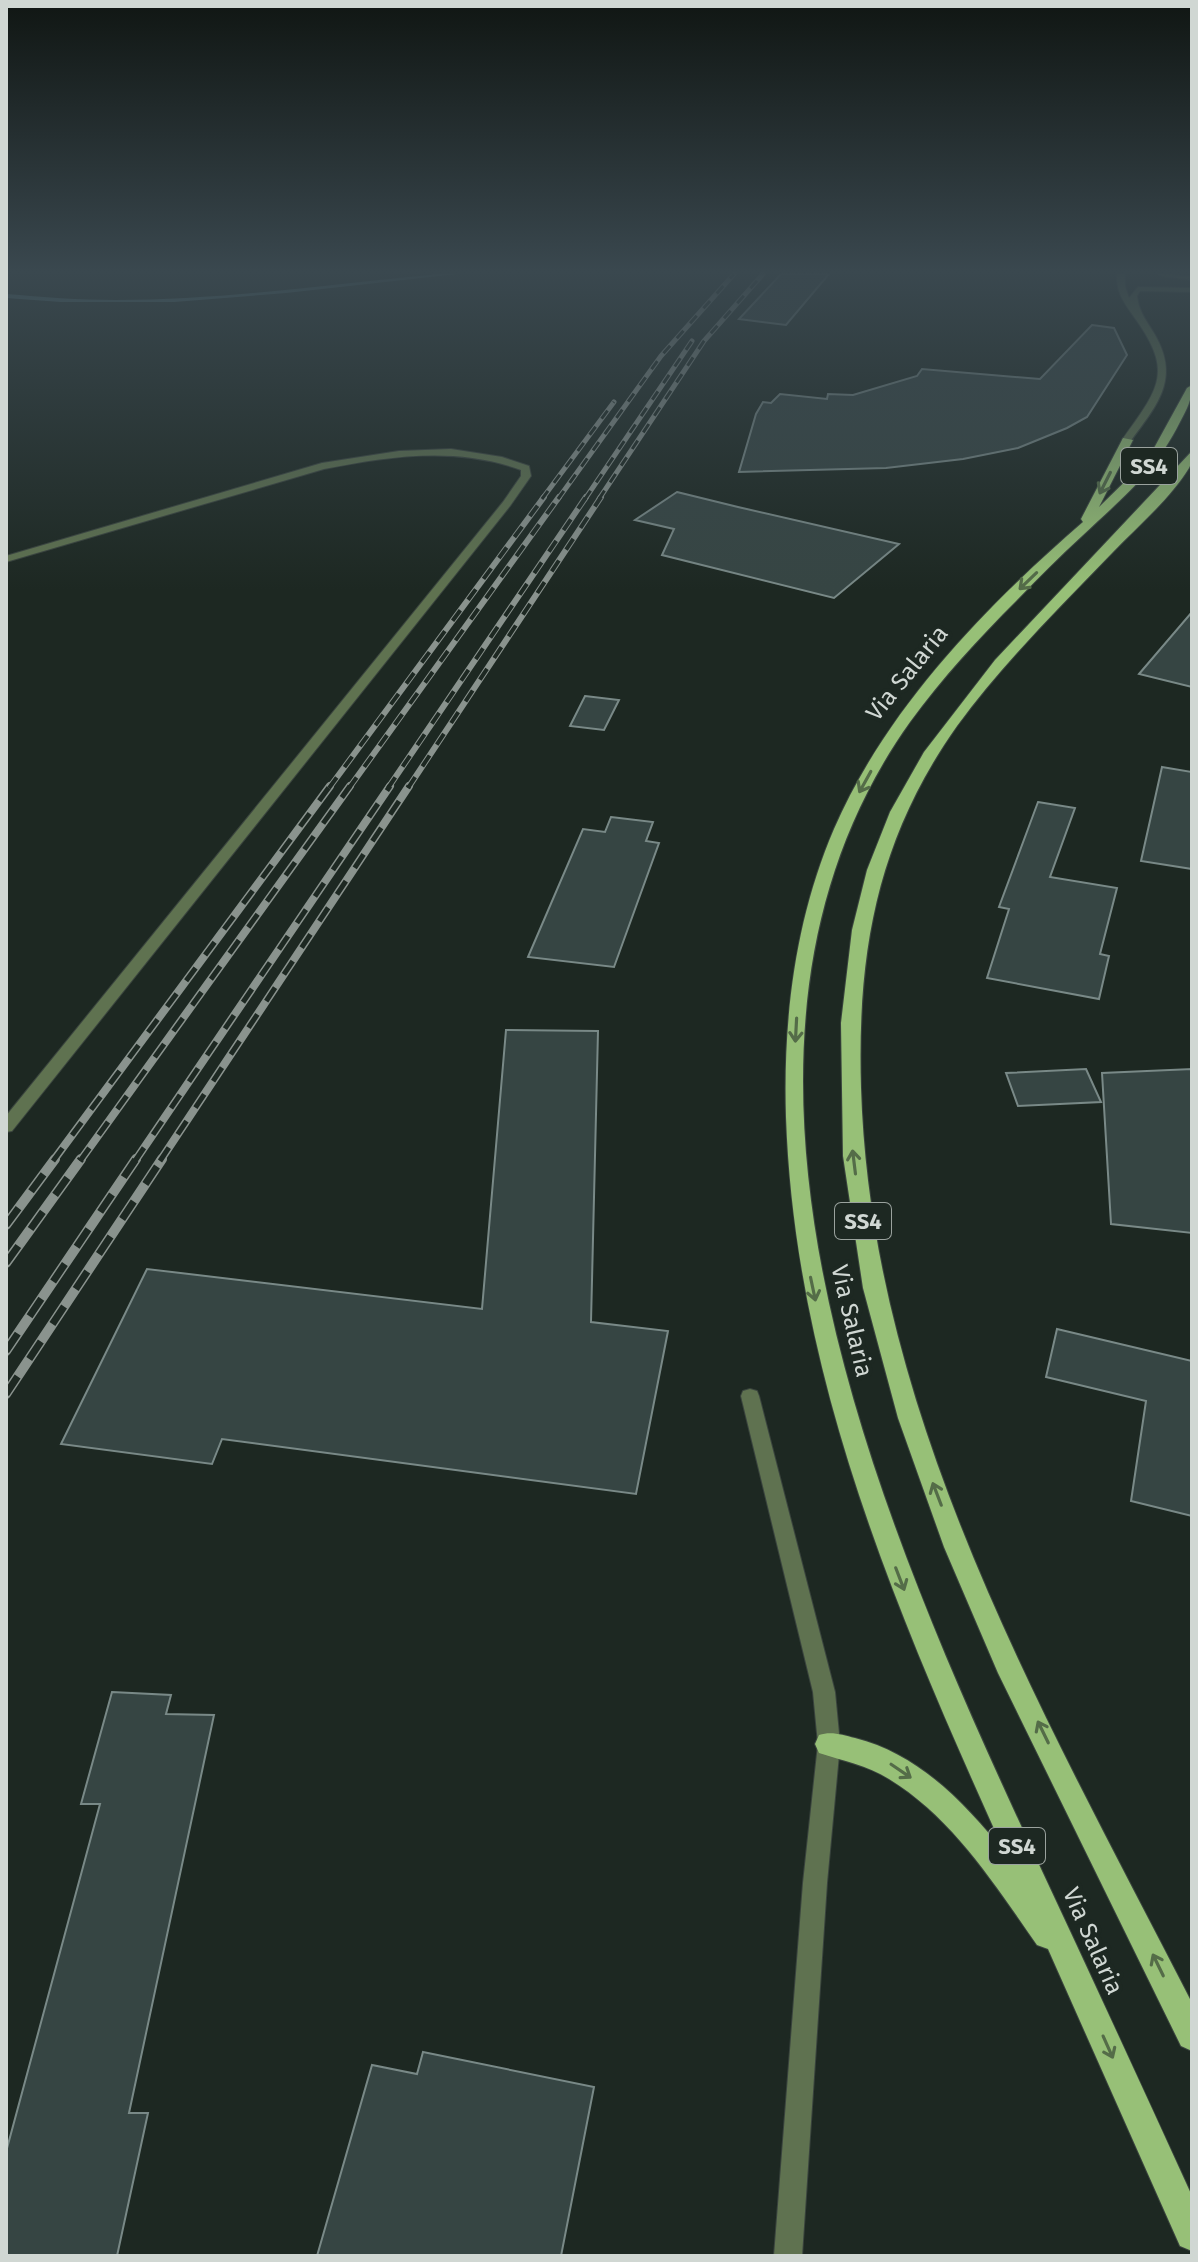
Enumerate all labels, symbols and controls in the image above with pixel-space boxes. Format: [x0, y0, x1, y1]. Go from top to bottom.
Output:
road number: SS4 [1121, 448, 1177, 484]
one-way arrow [1097, 471, 1113, 495]
one-way arrow [1018, 571, 1038, 590]
street label: Via Salaria [860, 620, 954, 726]
one-way arrow [857, 770, 873, 793]
one-way arrow [788, 1016, 803, 1043]
one-way arrow [846, 1149, 861, 1175]
road number: SS4 [835, 1203, 891, 1239]
street label: Via Salaria [825, 1262, 879, 1380]
one-way arrow [806, 1275, 821, 1301]
one-way arrow [929, 1482, 944, 1507]
one-way arrow [894, 1566, 908, 1591]
one-way arrow [1035, 1720, 1050, 1744]
one-way arrow [889, 1763, 911, 1779]
road number: SS4 [989, 1828, 1045, 1864]
street label: Via Salaria [1057, 1883, 1129, 1999]
one-way arrow [1149, 1954, 1165, 1978]
one-way arrow [1101, 2034, 1116, 2059]

